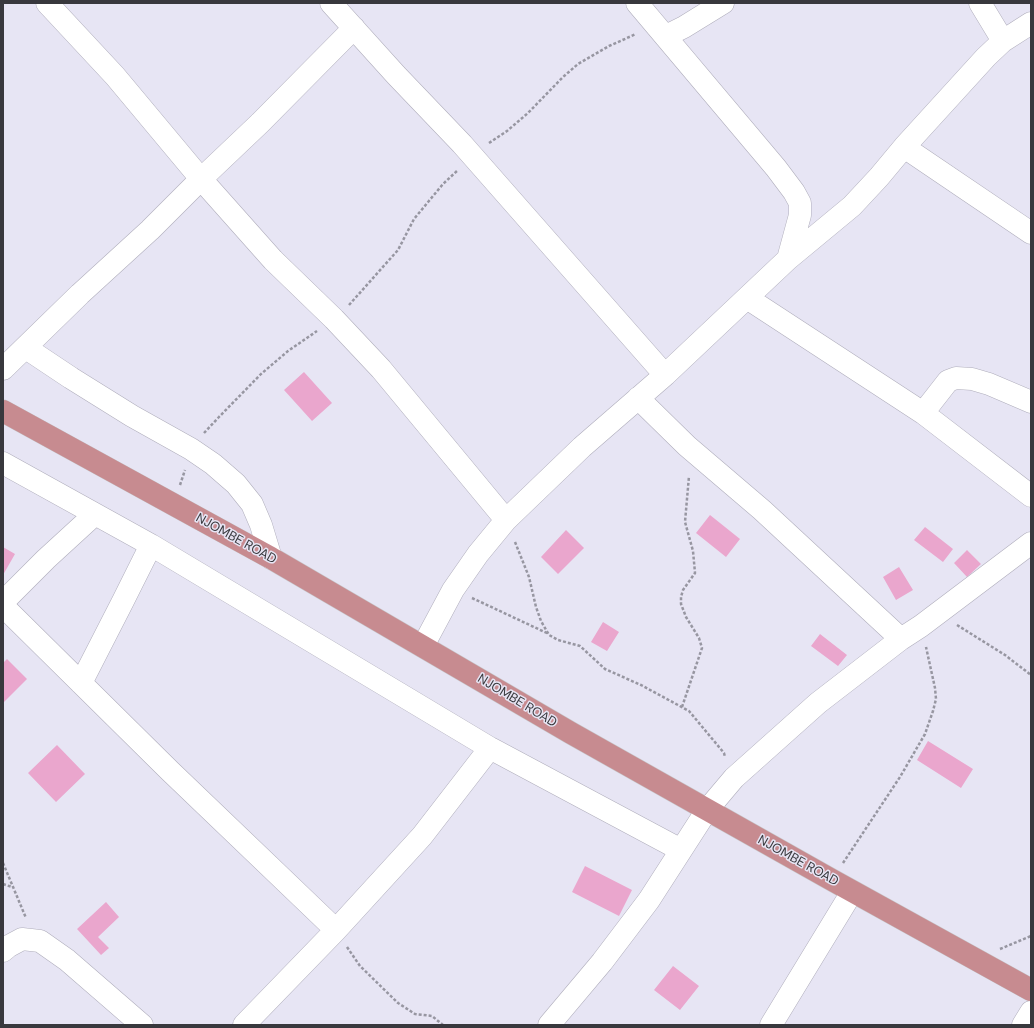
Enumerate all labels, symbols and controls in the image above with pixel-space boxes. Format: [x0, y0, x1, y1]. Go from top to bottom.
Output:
street label: NJOMBE ROAD [193, 510, 279, 568]
street label: NJOMBE ROAD [474, 671, 560, 731]
street label: NJOMBE ROAD [755, 832, 841, 890]

